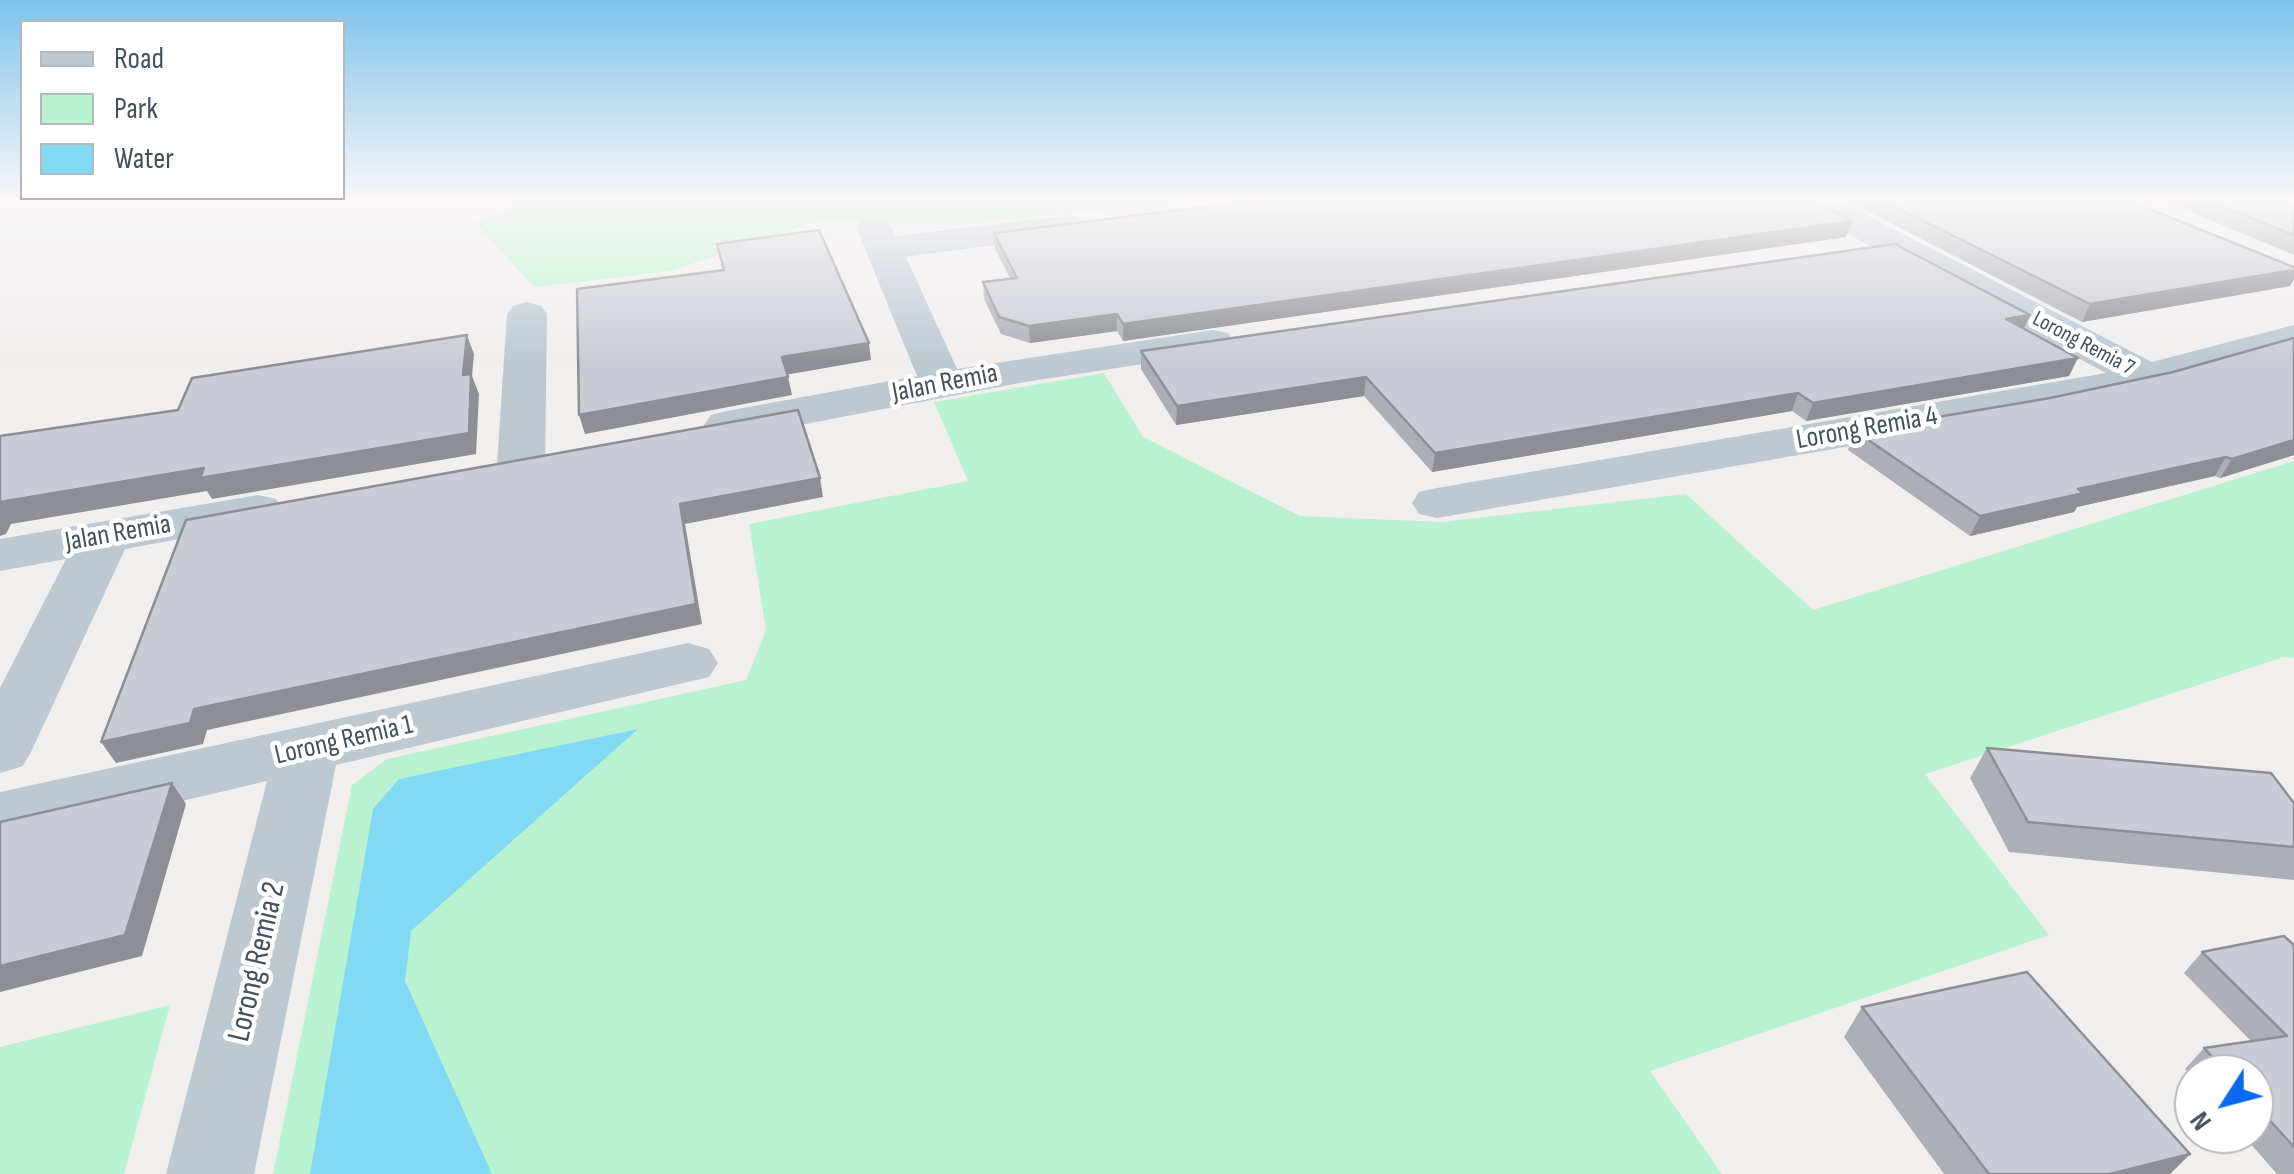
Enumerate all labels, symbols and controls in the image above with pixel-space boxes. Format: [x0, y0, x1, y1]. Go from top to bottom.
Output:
legend [20, 20, 345, 200]
text: Road [114, 41, 164, 77]
text: Park [114, 91, 158, 127]
text: Water [114, 141, 174, 177]
street label: Lorong Remia 7 [2028, 306, 2138, 382]
street label: Jalan Remia [889, 357, 1001, 411]
street label: Lorong Remia 4 [1794, 400, 1940, 458]
street label: Jalan Remia [63, 508, 173, 560]
street label: Lorong Remia 1 [272, 709, 416, 773]
street label: Lorong Remia 2 [221, 878, 295, 1046]
north arrow [2174, 1054, 2274, 1154]
text: N [2183, 1105, 2219, 1137]

